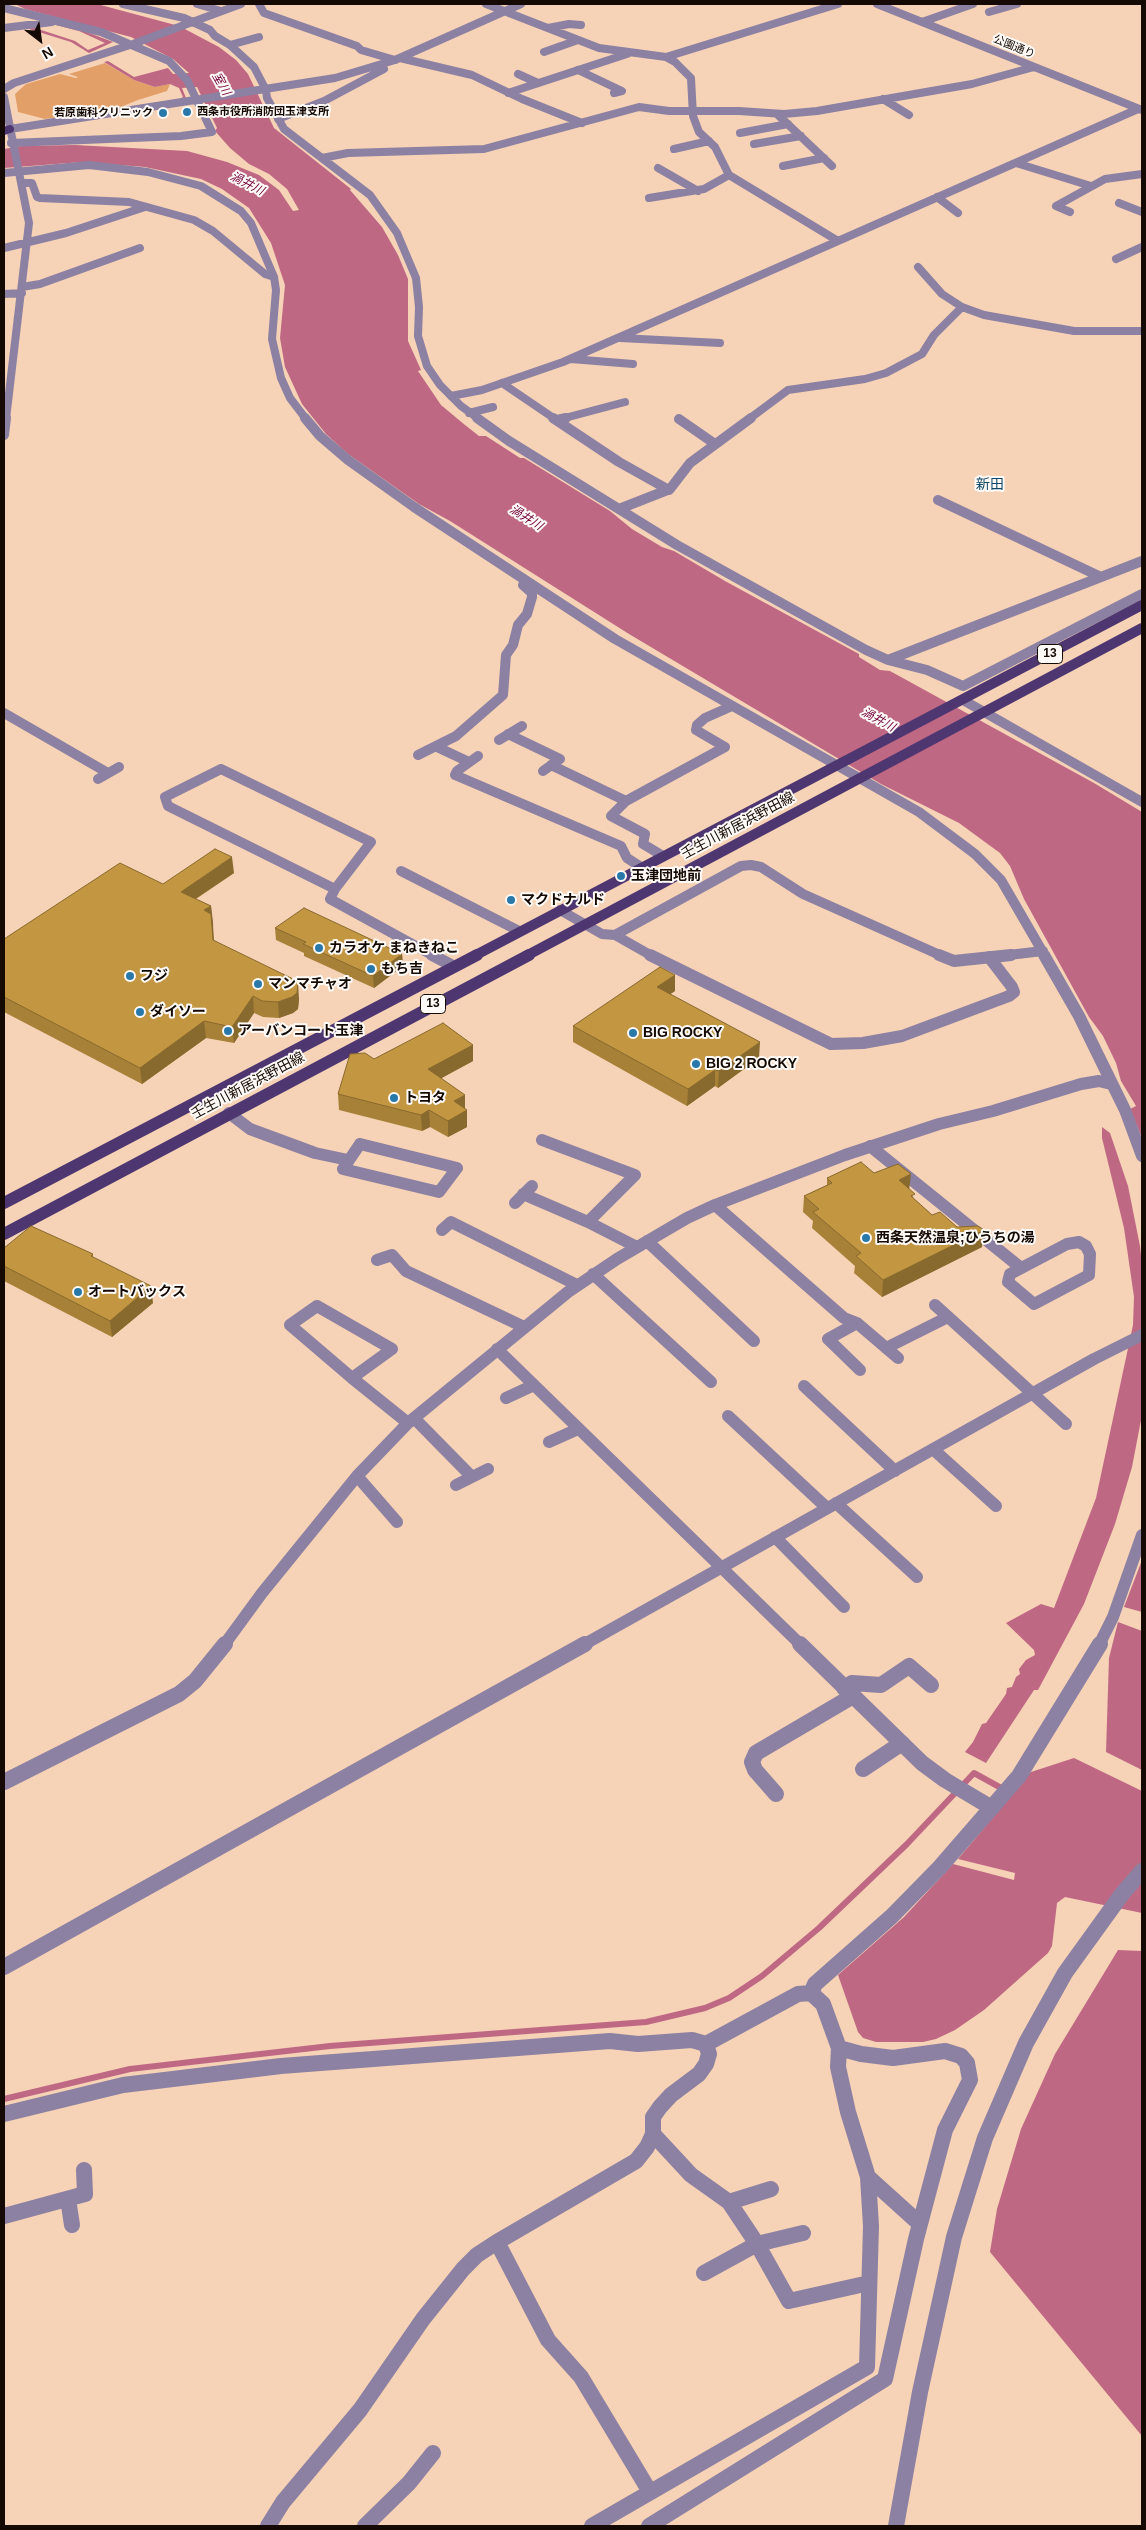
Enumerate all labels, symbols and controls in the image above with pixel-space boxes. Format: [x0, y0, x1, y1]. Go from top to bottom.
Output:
north arrow [15, 15, 65, 65]
street label: 公園通り [991, 33, 1037, 61]
text: N [39, 44, 56, 62]
water label: 室川 [209, 70, 233, 98]
place label: 西条市役所消防団玉津支所 [197, 105, 329, 119]
place label: 若原歯科クリニック [54, 106, 153, 120]
marker: 西条市役所消防団玉津支所 [181, 106, 193, 118]
marker: 若原歯科クリニック [157, 107, 169, 119]
water label: 渦井川 [228, 169, 266, 199]
district label: 新田 [976, 477, 1004, 493]
water label: 渦井川 [507, 502, 545, 534]
road number: 13 [1038, 644, 1062, 664]
water label: 渦井川 [859, 705, 897, 735]
street label: 壬生川新居浜野田線 [678, 789, 798, 863]
place label: 玉津団地前 [631, 868, 701, 884]
marker: 玉津団地前 [615, 870, 627, 882]
place label: マクドナルド [521, 892, 605, 908]
marker: マクドナルド [505, 894, 517, 906]
place label: カラオケ まねきねこ [329, 940, 459, 956]
marker: カラオケ まねきねこ [313, 942, 325, 954]
place label: もち吉 [381, 961, 423, 977]
marker: もち吉 [365, 963, 377, 975]
place label: フジ [140, 968, 168, 984]
marker: フジ [124, 970, 136, 982]
place label: マンマチャオ [268, 976, 352, 992]
marker: マンマチャオ [252, 978, 264, 990]
road number: 13 [420, 994, 446, 1014]
place label: ダイソー [150, 1004, 206, 1020]
marker: ダイソー [134, 1006, 146, 1018]
place label: アーバンコート玉津 [238, 1023, 363, 1039]
marker: アーバンコート玉津 [222, 1025, 234, 1037]
place label: BIG ROCKY [643, 1025, 722, 1041]
marker: BIG ROCKY [627, 1027, 639, 1039]
street label: 壬生川新居浜野田線 [188, 1049, 308, 1123]
place label: BIG 2 ROCKY [706, 1056, 797, 1072]
marker: BIG 2 ROCKY [690, 1058, 702, 1070]
place label: トヨタ [404, 1090, 446, 1106]
marker: トヨタ [388, 1092, 400, 1104]
place label: 西条天然温泉;ひうちの湯 [876, 1230, 1035, 1246]
marker: 西条天然温泉;ひうちの湯 [860, 1232, 872, 1244]
place label: オートバックス [88, 1284, 186, 1300]
marker: オートバックス [72, 1286, 84, 1298]

